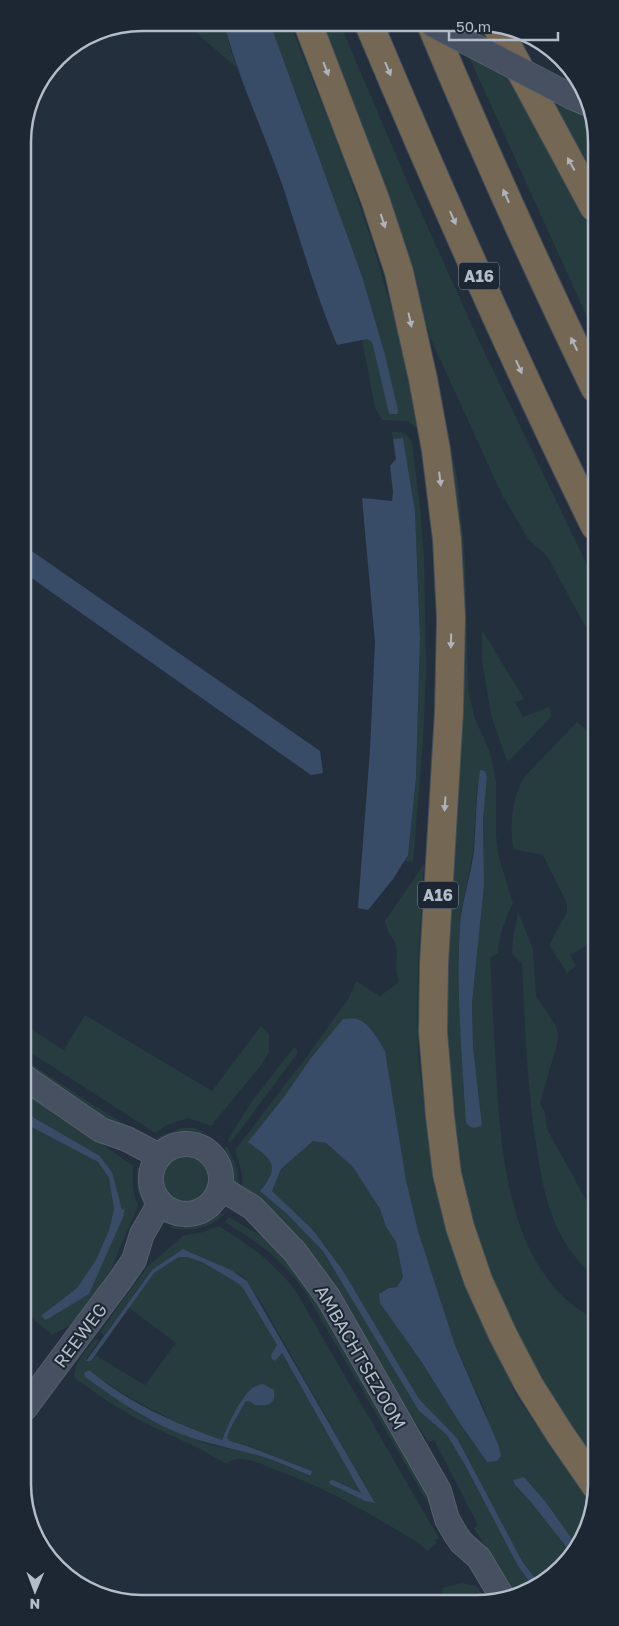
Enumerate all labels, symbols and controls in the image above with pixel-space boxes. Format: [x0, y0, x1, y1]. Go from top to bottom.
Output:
scale bar [449, 10, 558, 42]
text: 50 m [456, 17, 491, 35]
one-way arrow [322, 62, 330, 76]
one-way arrow [385, 62, 393, 76]
one-way arrow [566, 157, 575, 171]
one-way arrow [501, 189, 509, 203]
one-way arrow [449, 211, 457, 225]
one-way arrow [379, 214, 387, 229]
road number: A16 [459, 262, 499, 290]
one-way arrow [406, 312, 414, 328]
one-way arrow [569, 337, 577, 351]
one-way arrow [515, 360, 523, 374]
one-way arrow [436, 472, 444, 488]
one-way arrow [446, 634, 454, 650]
one-way arrow [440, 796, 448, 812]
road number: A16 [418, 882, 458, 908]
street label: AMBACHTSEZOOM [311, 1281, 411, 1433]
street label: REEWEG [49, 1298, 111, 1372]
north arrow [10, 1566, 60, 1616]
text: N [29, 1596, 40, 1613]

